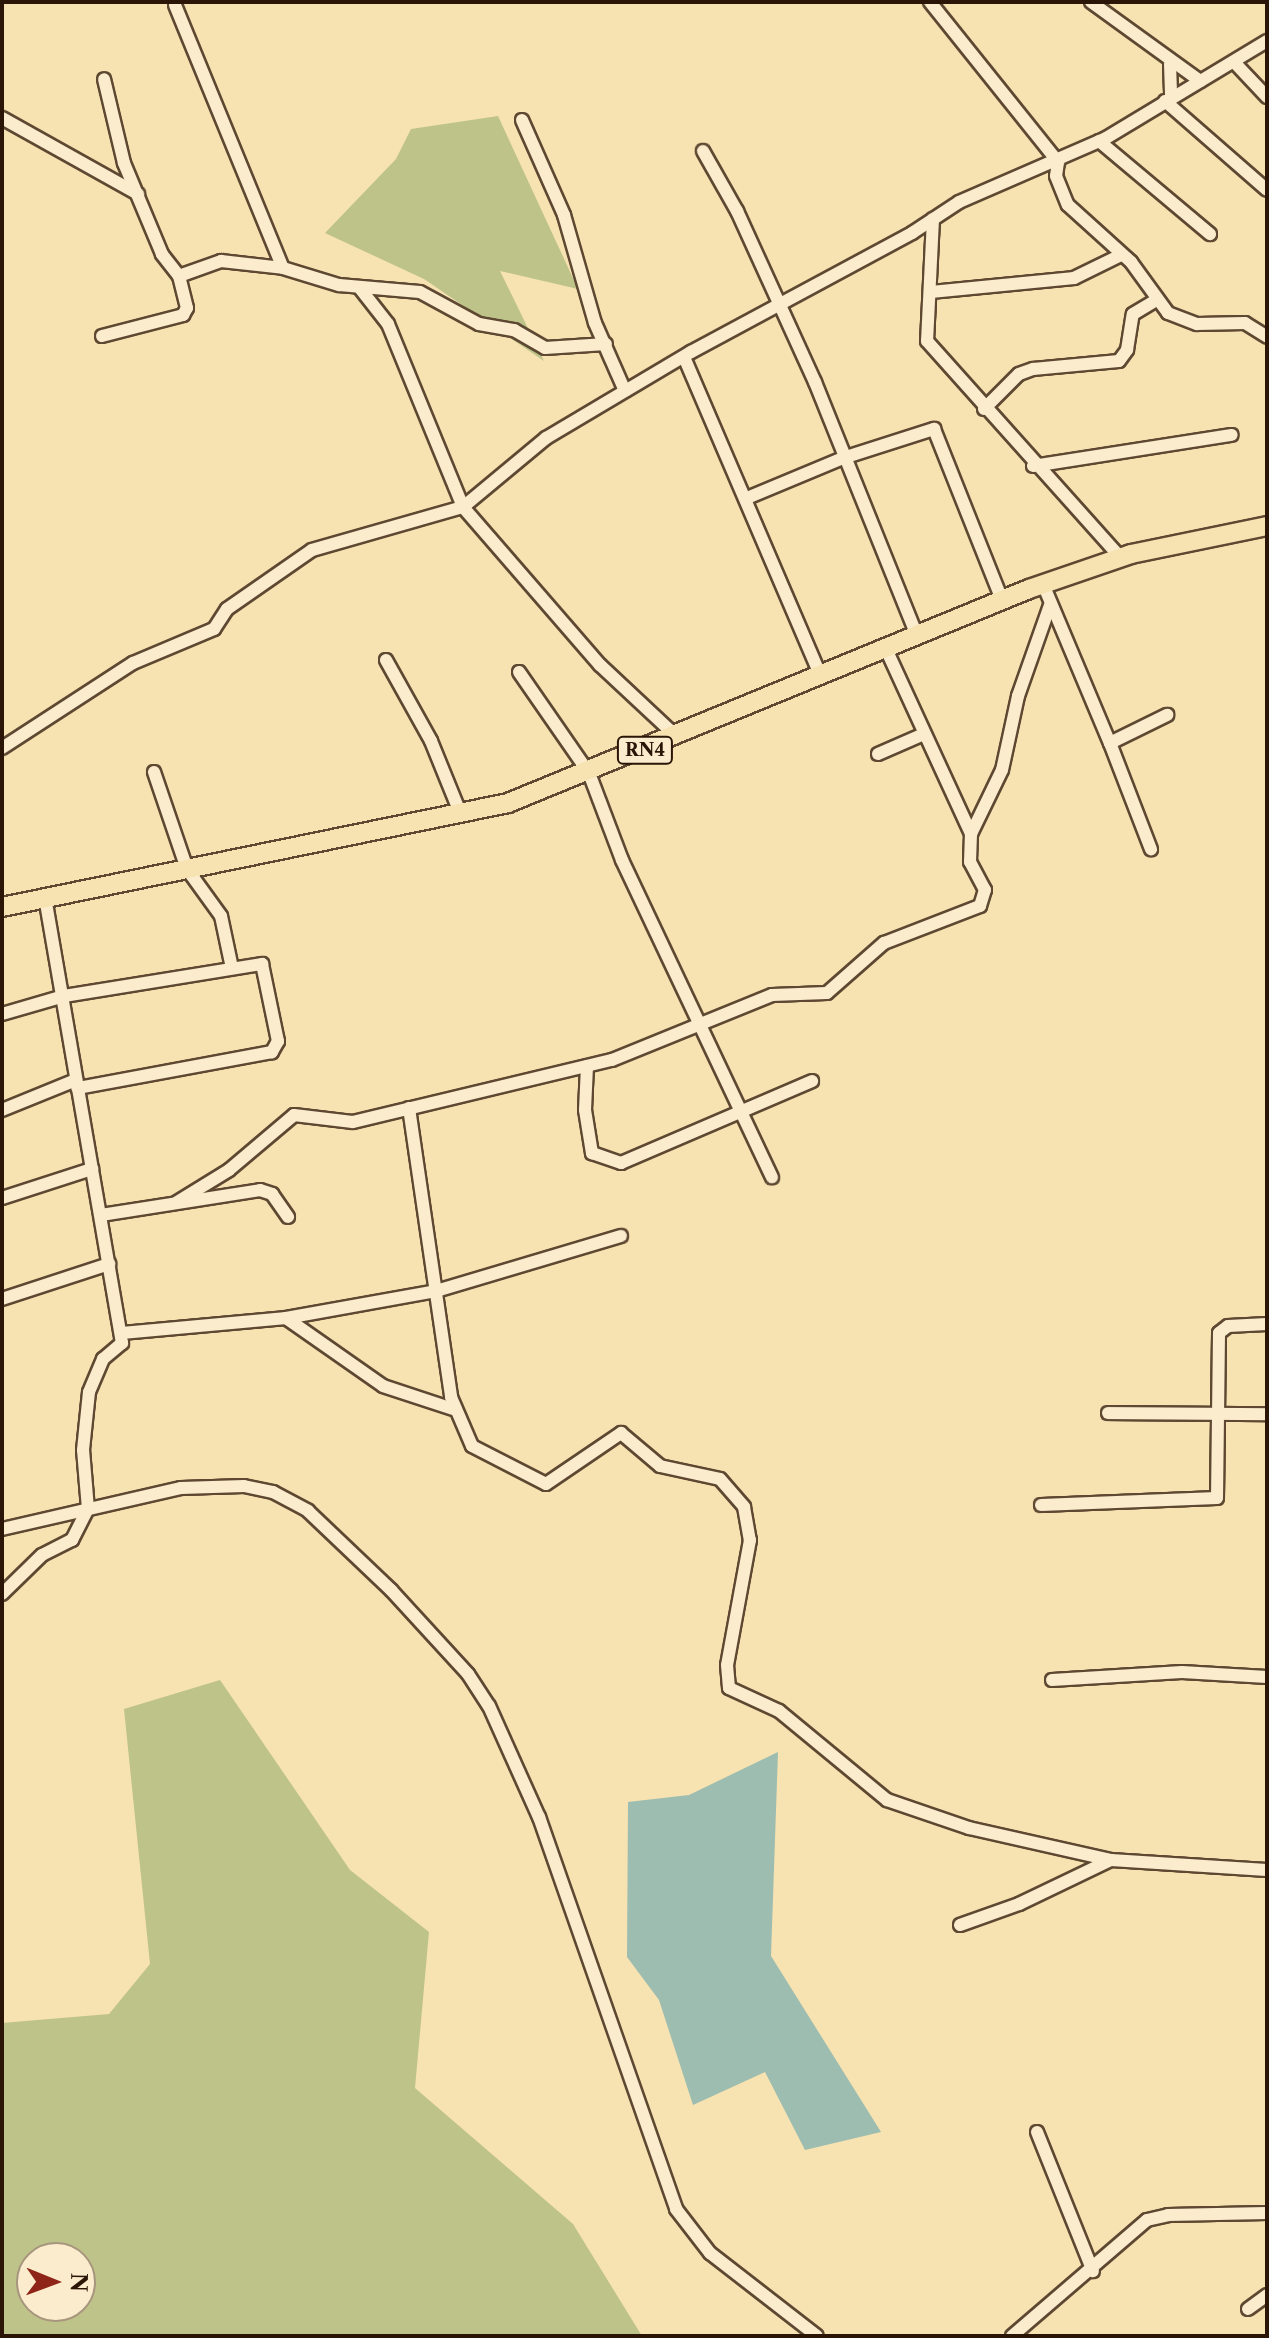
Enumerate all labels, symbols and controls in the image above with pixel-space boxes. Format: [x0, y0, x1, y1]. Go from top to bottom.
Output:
road number: RN4 [615, 736, 675, 764]
north arrow [16, 2242, 96, 2322]
text: N [65, 2273, 92, 2292]

